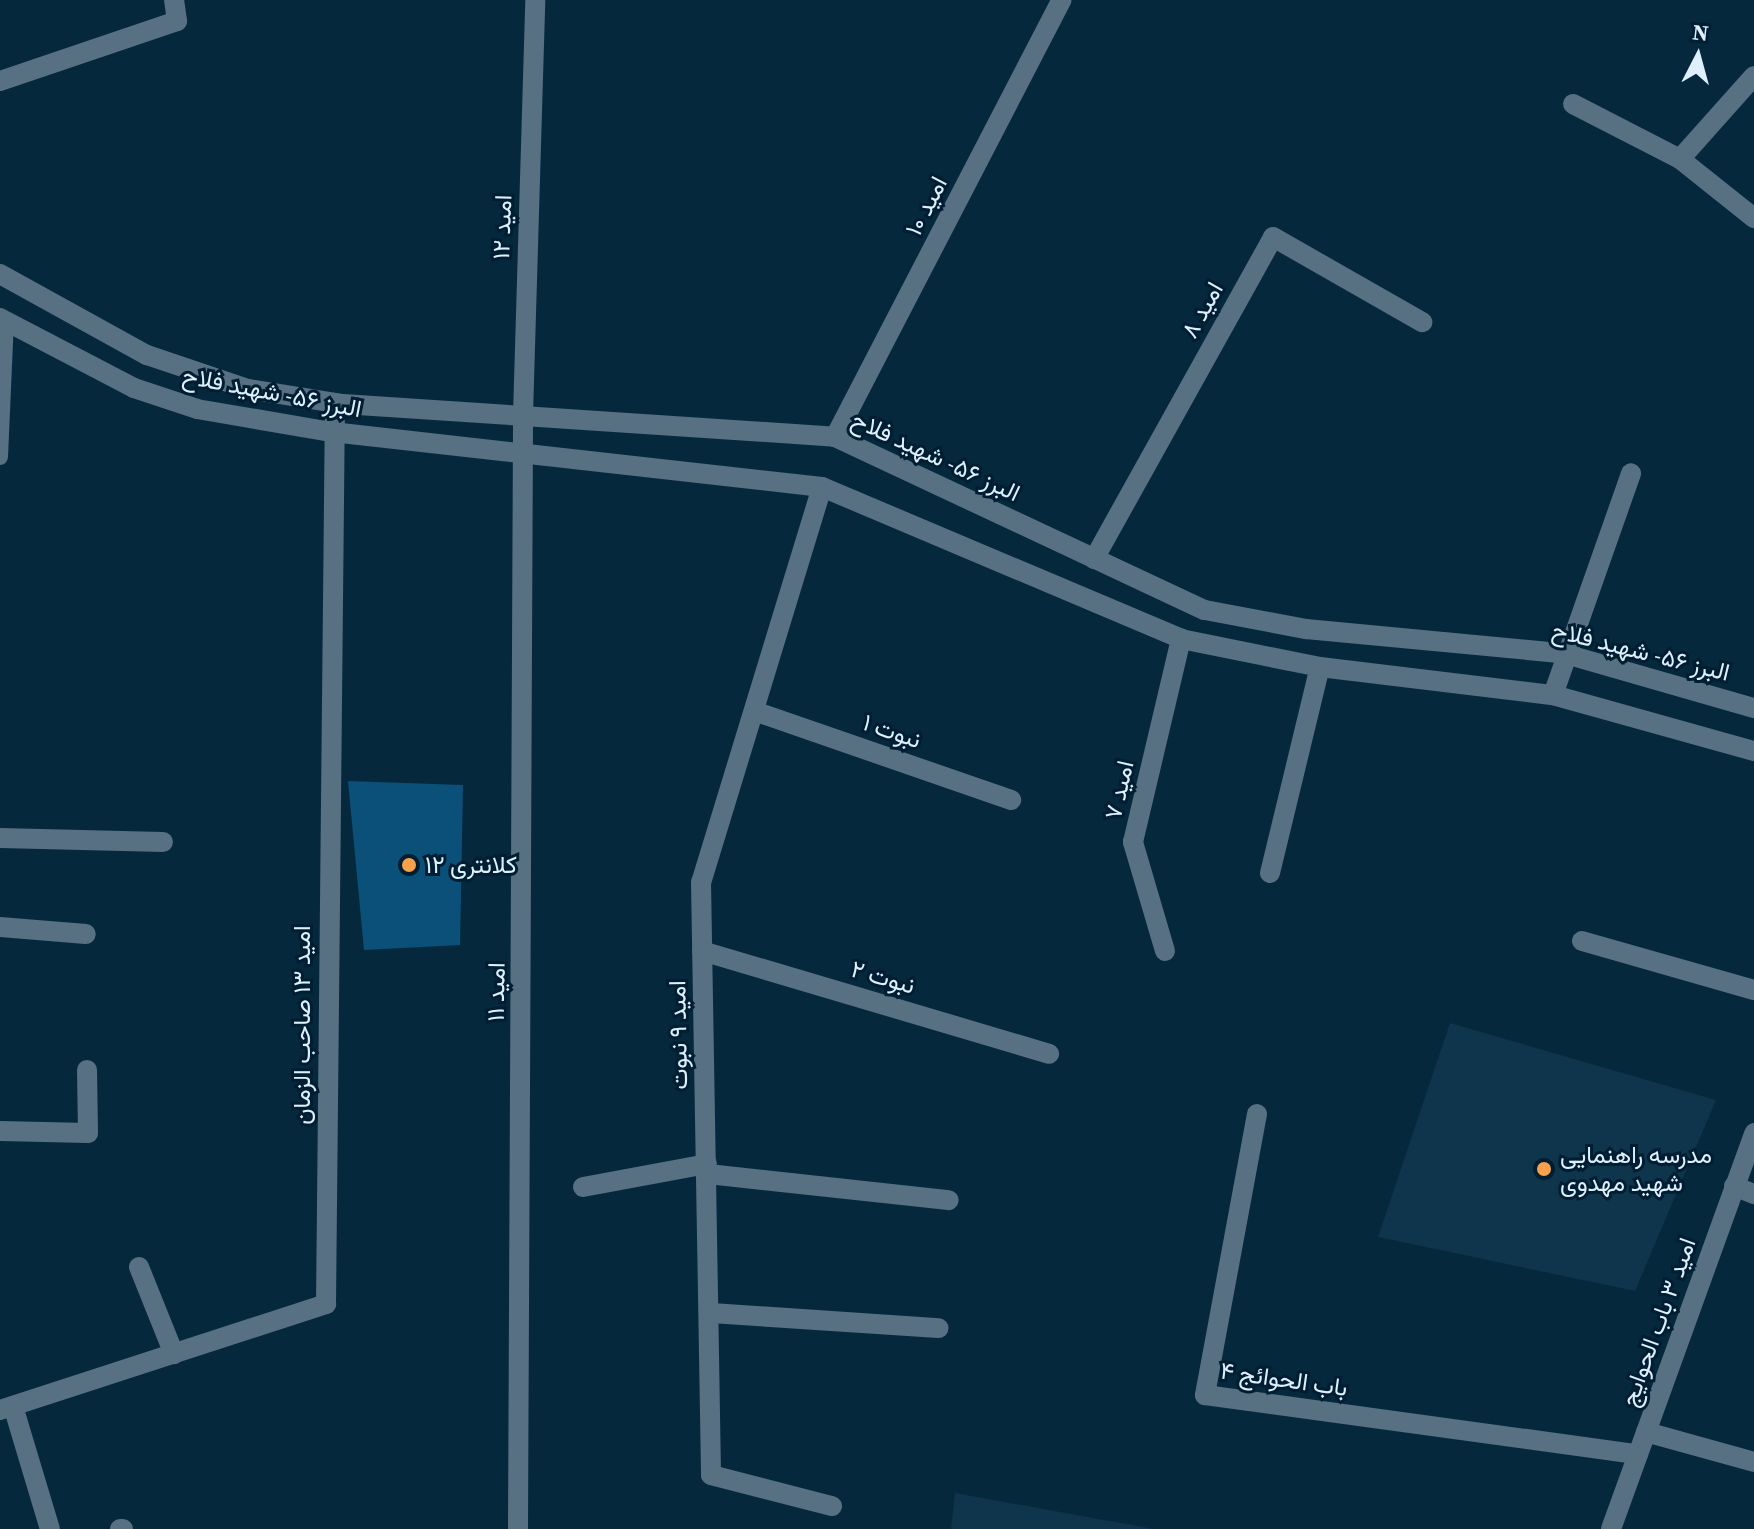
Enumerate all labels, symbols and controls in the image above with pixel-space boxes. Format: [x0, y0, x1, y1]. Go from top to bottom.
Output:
north arrow [1658, 16, 1738, 96]
text: N [1691, 16, 1710, 48]
street label: امید ۱۰ [899, 172, 953, 240]
street label: امید ۱۲ [486, 194, 518, 260]
street label: امید ۸ [1175, 277, 1229, 343]
street label: البرز ۵۶- شهید فلاح [180, 361, 364, 423]
street label: البرز ۵۶- شهید فلاح [848, 405, 1024, 507]
street label: البرز ۵۶- شهید فلاح [1549, 615, 1733, 687]
street label: نبوت ۱ [859, 708, 925, 754]
street label: امید ۷ [1098, 758, 1140, 822]
place label: کلانتری ۱۲ [425, 851, 517, 879]
marker: کلانتری ۱۲ [400, 856, 418, 874]
street label: امید ۱۳ صاحب الزمان [288, 925, 316, 1125]
street label: نبوت ۲ [848, 954, 918, 1000]
street label: امید ۱۱ [481, 962, 511, 1022]
street label: امید ۹ نبوت [663, 980, 693, 1090]
place label: مدرسه راهنمایی شهید مهدوی [1560, 1141, 1712, 1197]
marker: مدرسه راهنمایی شهید مهدوی [1535, 1160, 1553, 1178]
street label: امید ۳ باب الحوایج [1614, 1234, 1702, 1410]
street label: باب الحوائج ۴ [1219, 1356, 1349, 1402]

